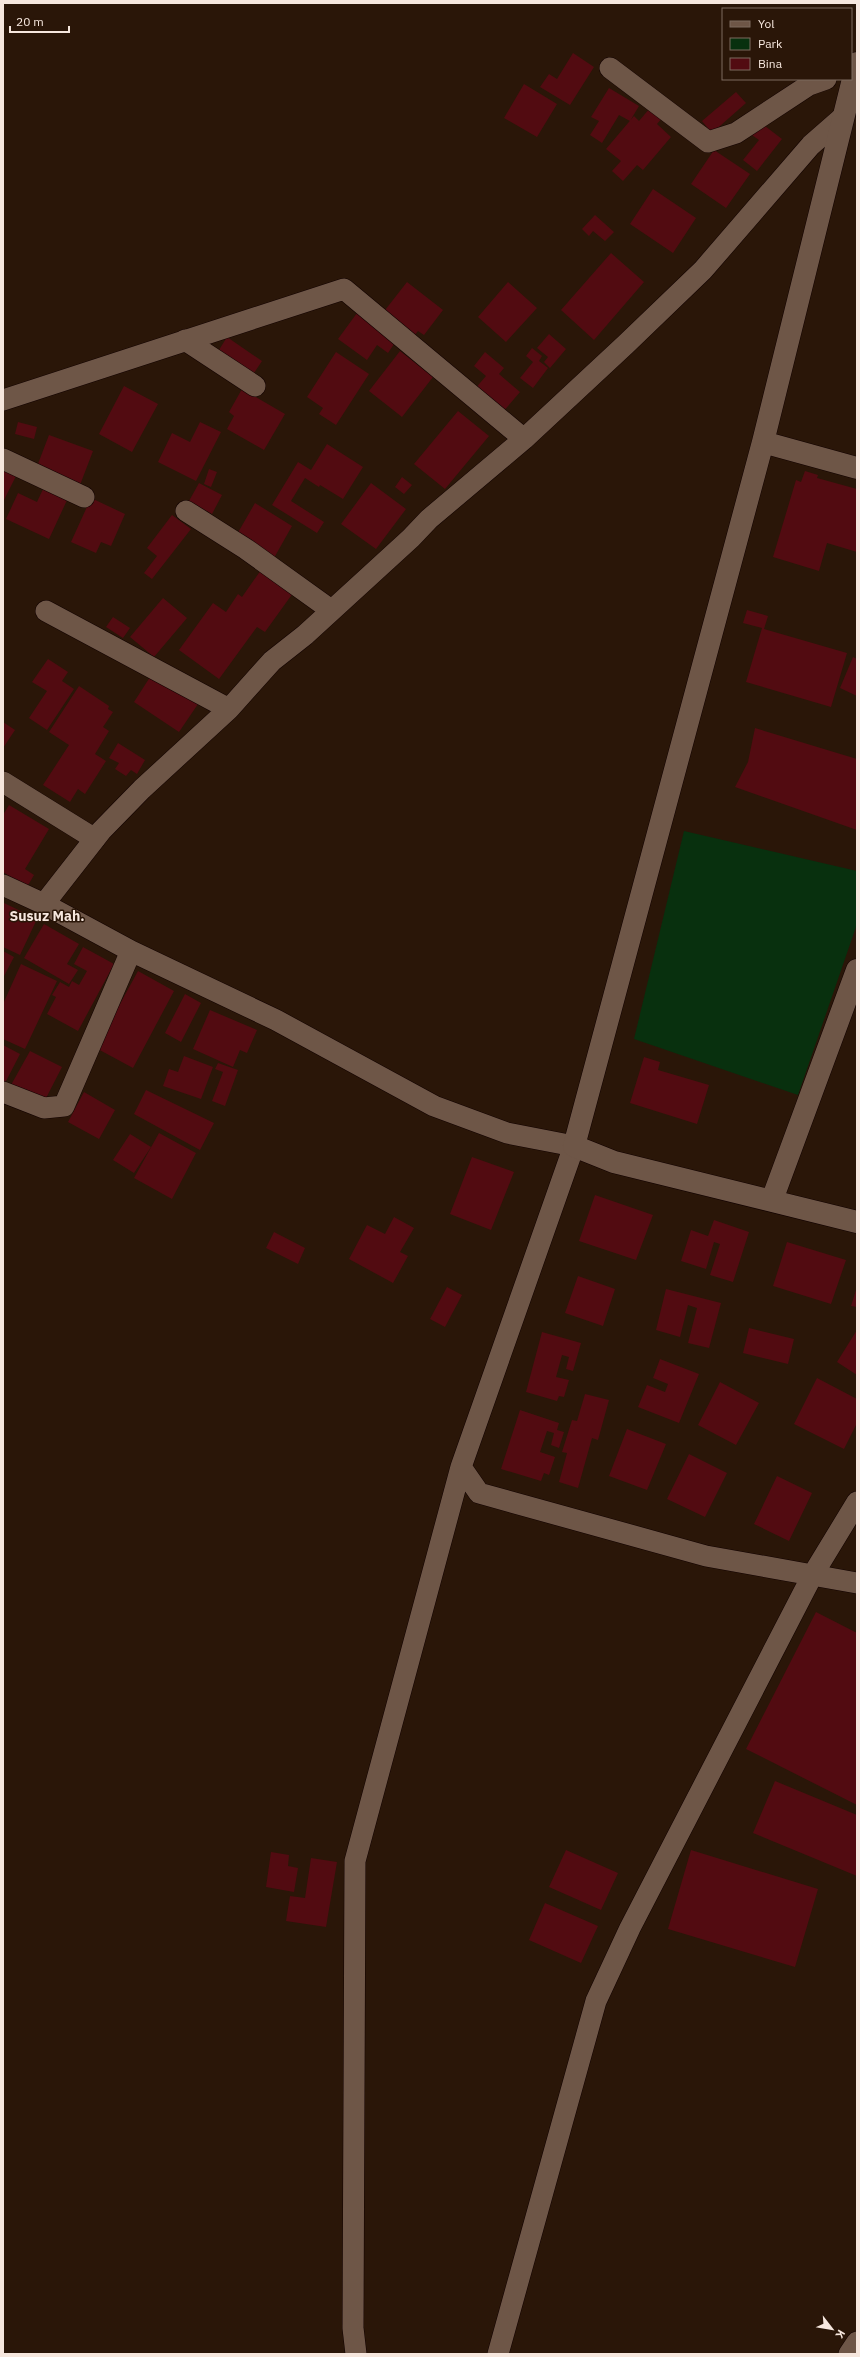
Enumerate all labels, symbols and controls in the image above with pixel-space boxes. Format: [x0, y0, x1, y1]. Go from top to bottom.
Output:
scale bar [10, 8, 69, 34]
legend [722, 8, 852, 80]
text: 20 m [16, 14, 44, 29]
text: Yol [758, 16, 775, 31]
text: Park [758, 36, 783, 51]
text: Bina [758, 56, 783, 71]
district label: Susuz Mah. [9, 907, 85, 925]
north arrow [812, 2309, 852, 2349]
text: K [832, 2327, 849, 2341]

